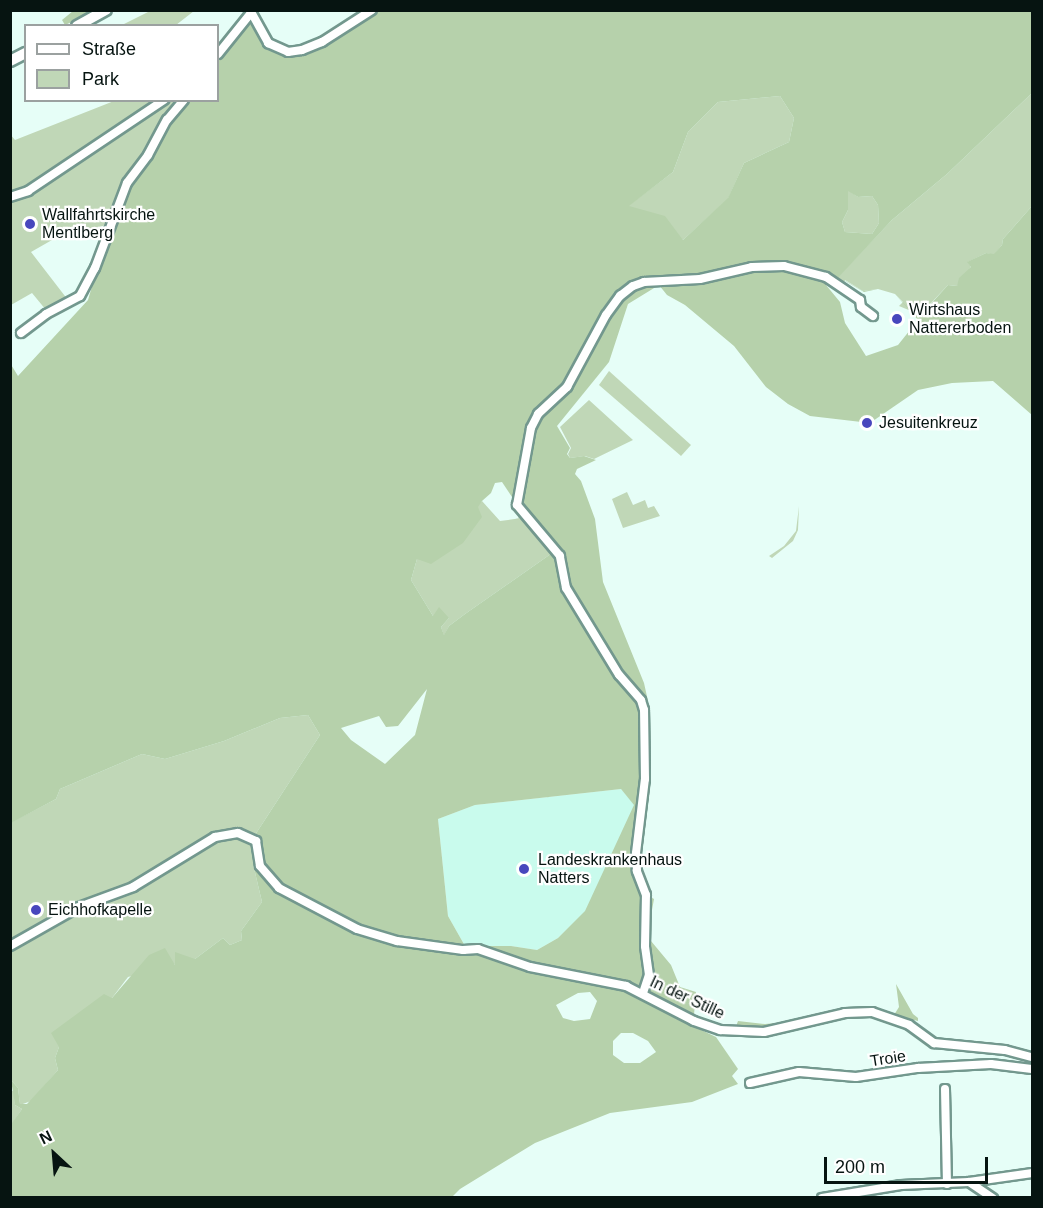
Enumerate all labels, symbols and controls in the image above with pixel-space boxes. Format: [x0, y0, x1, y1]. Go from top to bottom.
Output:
legend [24, 24, 219, 102]
text: Straße [82, 39, 136, 59]
text: Park [82, 69, 119, 89]
place label: Wallfahrtskirche Mentlberg [42, 205, 155, 243]
marker: Wallfahrtskirche Mentlberg [23, 217, 37, 231]
place label: Wirtshaus Nattererboden [909, 300, 1011, 338]
marker: Wirtshaus Nattererboden [890, 312, 904, 326]
place label: Jesuitenkreuz [879, 413, 978, 433]
marker: Jesuitenkreuz [860, 416, 874, 430]
place label: Landeskrankenhaus Natters [538, 850, 682, 888]
marker: Landeskrankenhaus Natters [515, 860, 533, 878]
place label: Eichhofkapelle [48, 900, 152, 920]
marker: Eichhofkapelle [29, 903, 43, 917]
street label: In der Stille [647, 972, 727, 1024]
street label: Troie [869, 1047, 907, 1071]
north arrow [24, 1124, 84, 1184]
text: N [37, 1127, 55, 1148]
scale bar [827, 1145, 990, 1183]
text: 200 m [835, 1157, 885, 1177]

